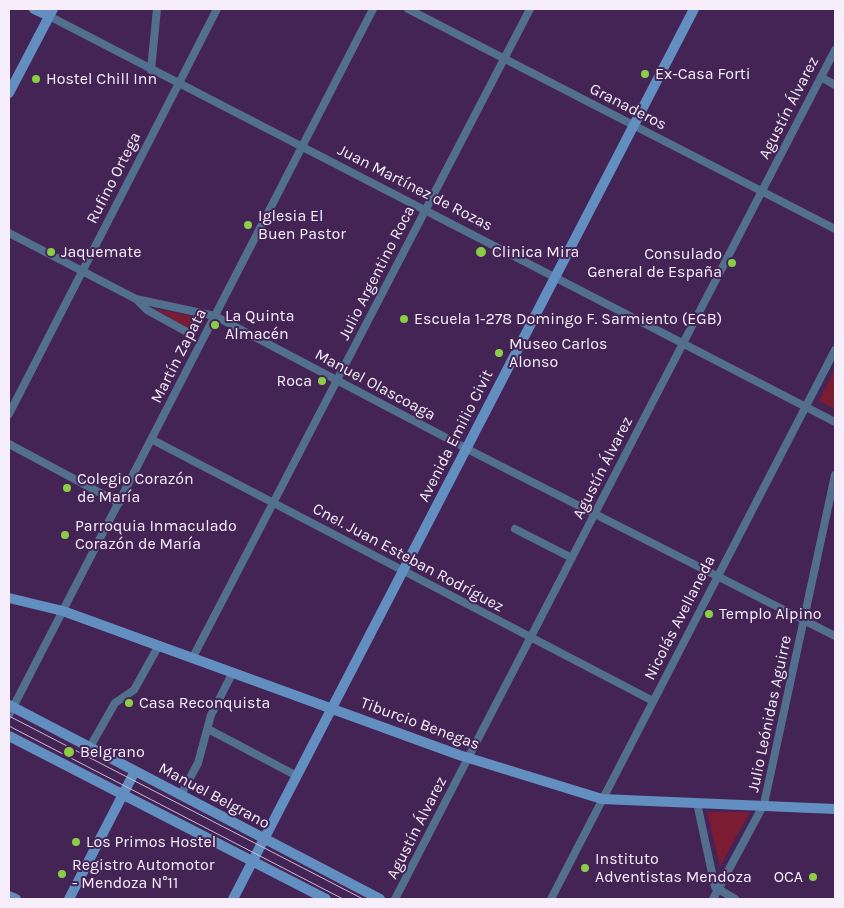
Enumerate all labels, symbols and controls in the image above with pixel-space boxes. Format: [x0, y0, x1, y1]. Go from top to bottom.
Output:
street label: Agustín Álvarez [755, 53, 823, 163]
place label: Ex-Casa Forti [655, 64, 751, 84]
marker: Ex-Casa Forti [639, 68, 651, 80]
place label: Hostel Chill Inn [46, 69, 157, 89]
marker: Hostel Chill Inn [30, 73, 42, 85]
street label: Granaderos [586, 79, 670, 135]
street label: Rufino Ortega [83, 129, 145, 227]
street label: Juan Martínez de Rozas [334, 141, 496, 235]
street label: Julio Argentino Roca [335, 203, 419, 343]
place label: Iglesia El Buen Pastor [258, 206, 346, 244]
marker: Iglesia El Buen Pastor [242, 219, 254, 231]
place label: Jaquemate [61, 242, 142, 262]
place label: Clinica Mira [492, 242, 579, 262]
place label: Consulado General de España [587, 244, 722, 282]
marker: Clinica Mira [474, 245, 488, 259]
marker: Jaquemate [45, 246, 57, 258]
marker: Consulado General de España [726, 257, 738, 269]
street label: Martín Zapata [147, 305, 211, 407]
place label: La Quinta Almacén [225, 306, 294, 344]
place label: Escuela 1-278 Domingo F. Sarmiento (EGB) [414, 309, 722, 329]
marker: Escuela 1-278 Domingo F. Sarmiento (EGB) [398, 313, 410, 325]
marker: La Quinta Almacén [209, 319, 221, 331]
place label: Museo Carlos Alonso [509, 334, 607, 372]
street label: Manuel Olascoaga [311, 345, 439, 425]
marker: Museo Carlos Alonso [493, 347, 505, 359]
street label: Avenida Emilio Civit [414, 367, 498, 505]
place label: Roca [276, 371, 312, 391]
marker: Roca [316, 375, 328, 387]
street label: Agustín Álvarez [569, 413, 637, 523]
place label: Colegio Corazón de María [77, 469, 194, 507]
marker: Colegio Corazón de María [61, 482, 73, 494]
street label: Cnel. Juan Esteban Rodríguez [309, 499, 507, 617]
place label: Parroquia Inmaculado Corazón de María [75, 516, 237, 554]
marker: Parroquia Inmaculado Corazón de María [59, 529, 71, 541]
street label: Nicolás Avellaneda [640, 553, 720, 683]
place label: Templo Alpino [719, 604, 822, 624]
marker: Templo Alpino [703, 608, 715, 620]
street label: Julio Leónidas Aguirre [744, 634, 796, 794]
place label: Casa Reconquista [139, 693, 270, 713]
street label: Tiburcio Benegas [358, 694, 482, 754]
marker: Casa Reconquista [123, 697, 135, 709]
place label: Belgrano [80, 742, 145, 762]
marker: Belgrano [62, 745, 76, 759]
street label: Manuel Belgrano [155, 759, 273, 833]
street label: Agustín Álvarez [383, 773, 451, 883]
place label: Los Primos Hostel [86, 832, 216, 852]
marker: Los Primos Hostel [70, 836, 82, 848]
place label: Instituto Adventistas Mendoza [595, 849, 752, 887]
place label: Registro Automotor - Mendoza N°11 [72, 855, 214, 893]
marker: Instituto Adventistas Mendoza [579, 862, 591, 874]
place label: OCA [774, 867, 803, 887]
marker: Registro Automotor - Mendoza N°11 [56, 868, 68, 880]
marker: OCA [807, 871, 819, 883]

